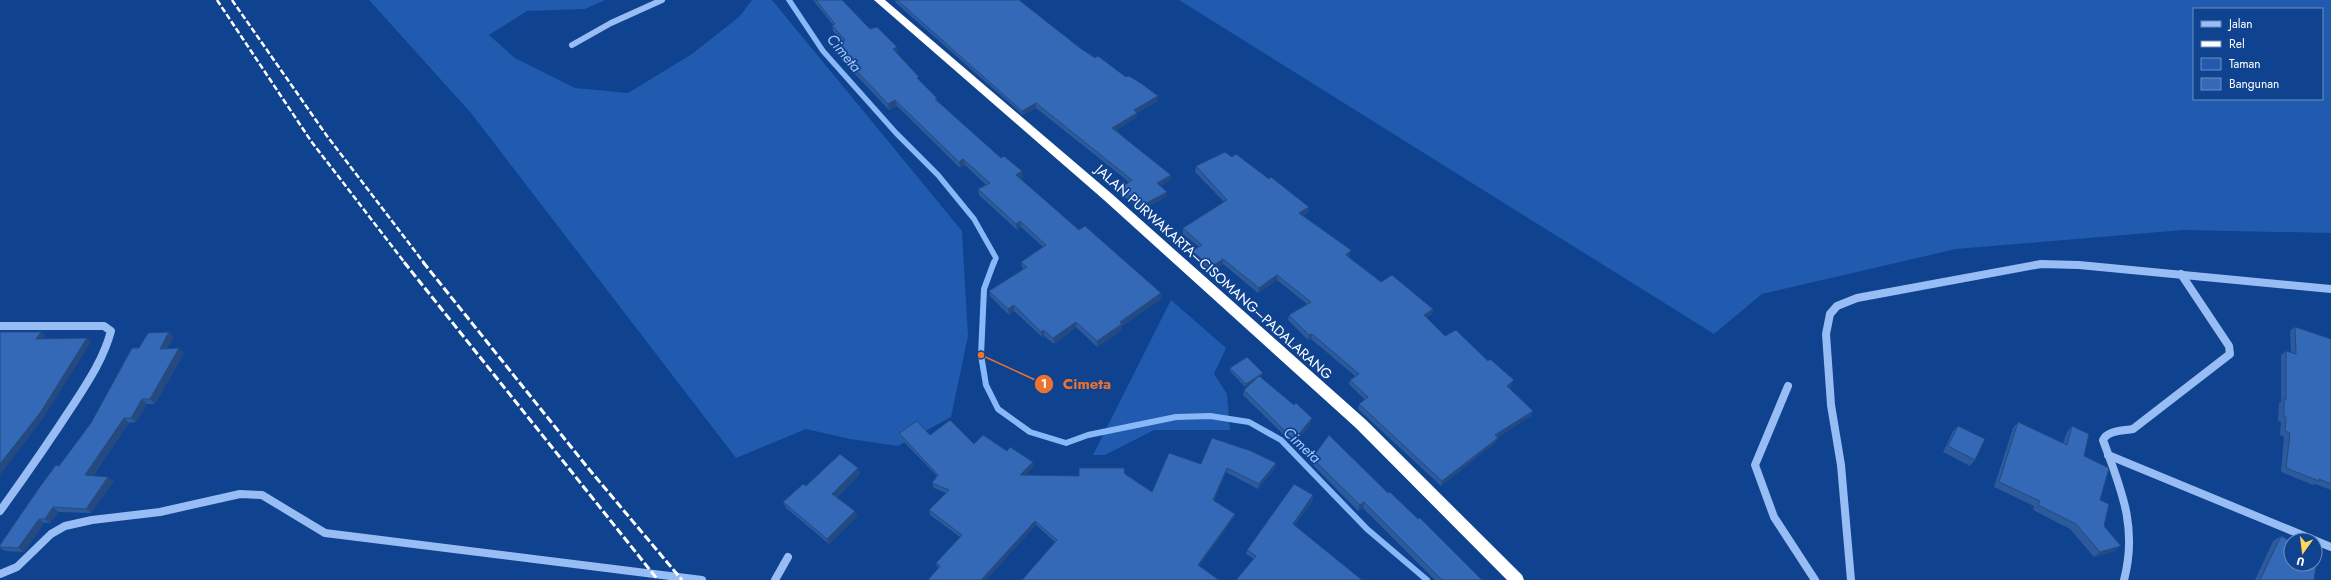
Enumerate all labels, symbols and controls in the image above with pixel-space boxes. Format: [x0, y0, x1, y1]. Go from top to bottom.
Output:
legend [2193, 8, 2323, 100]
text: Jalan [2227, 15, 2252, 33]
water label: Cimeta [821, 29, 867, 78]
text: Rel [2229, 35, 2245, 53]
text: Taman [2229, 55, 2261, 73]
text: Bangunan [2229, 75, 2279, 93]
street label: JALAN PURWAKARTA–CISOMANG–PADALARANG [1090, 159, 1337, 384]
callout: Cimeta [1034, 370, 1119, 397]
text: Cimeta [1063, 373, 1111, 395]
text: 1 [1041, 375, 1047, 393]
water label: Cimeta [1278, 422, 1326, 469]
north arrow [2283, 532, 2323, 572]
text: U [2295, 553, 2306, 570]

